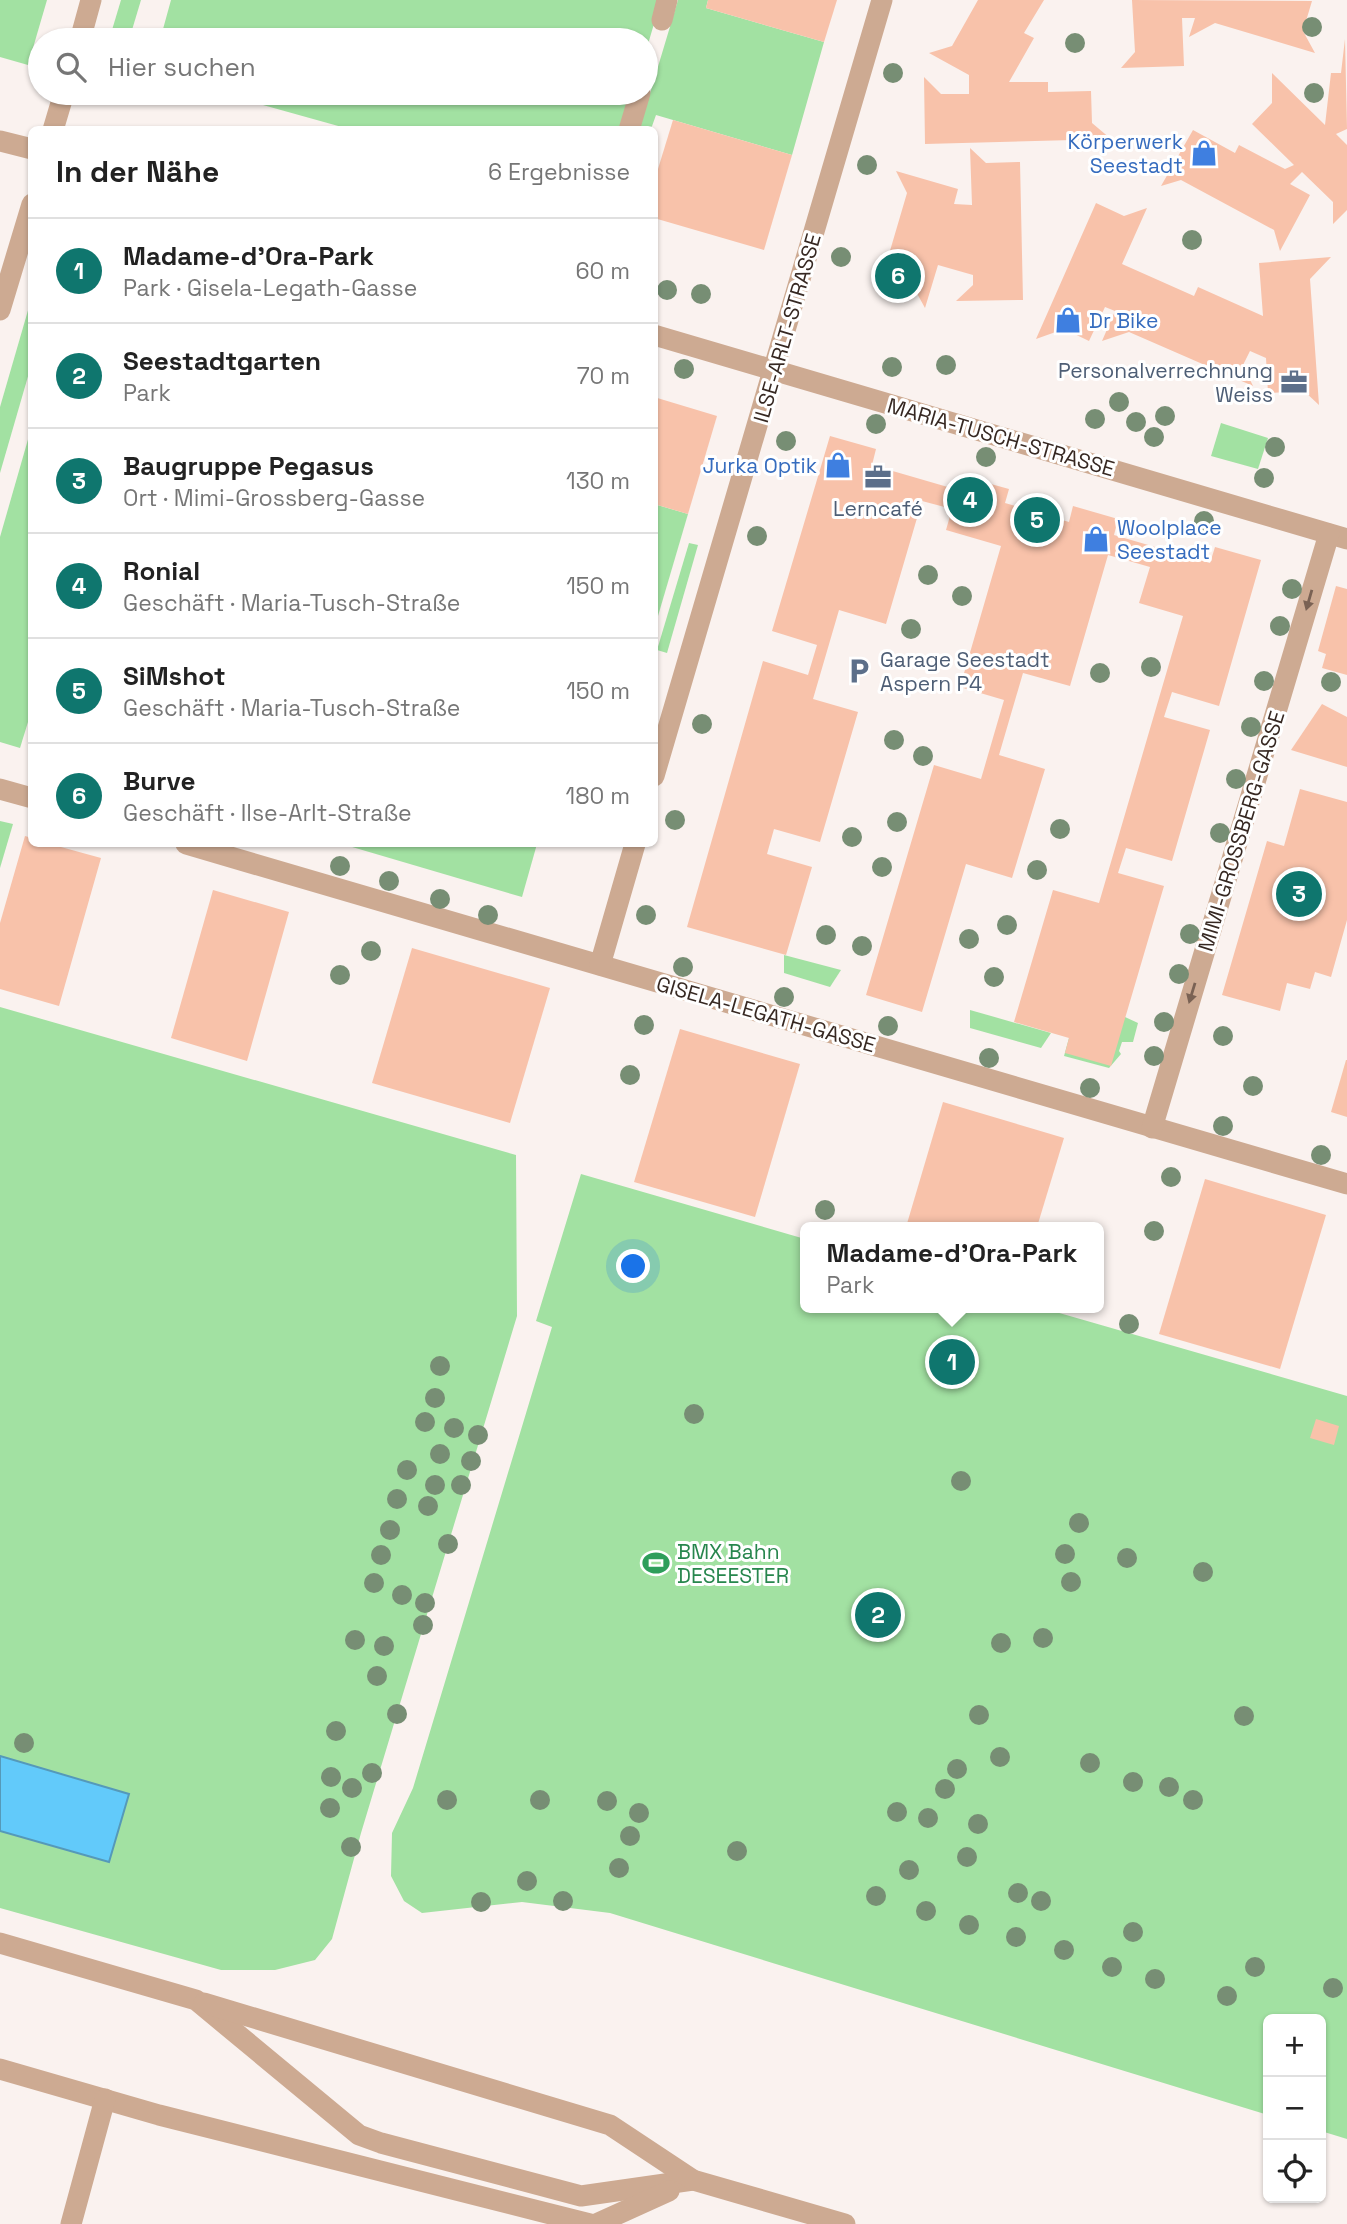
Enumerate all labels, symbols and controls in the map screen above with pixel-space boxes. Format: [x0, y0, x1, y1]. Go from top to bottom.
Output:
search box [28, 28, 658, 105]
icon: search [52, 48, 90, 86]
text: Hier suchen [108, 50, 256, 84]
place label: Körperwerk Seestadt [1068, 128, 1183, 179]
shop icon: Körperwerk Seestadt [1189, 138, 1219, 168]
text: In der Nähe [56, 152, 219, 191]
text: 6 Ergebnisse [488, 157, 630, 187]
street label: ILSE-ARLT-STRASSE [747, 230, 827, 426]
text: Madame-d'Ora-Park [123, 239, 374, 273]
pin: 6 [875, 250, 921, 302]
text: 1 [74, 256, 84, 286]
text: 60 m [575, 256, 630, 286]
text: Park · Gisela-Legath-Gasse [123, 273, 417, 303]
shop icon: Dr Bike [1053, 305, 1083, 335]
place label: Dr Bike [1089, 307, 1158, 334]
text: Seestadtgarten [123, 344, 321, 378]
place label: Personalverrechnung Weiss [1058, 357, 1273, 408]
text: 2 [72, 361, 86, 391]
text: 70 m [577, 361, 630, 391]
office icon: Personalverrechnung Weiss [1279, 367, 1309, 397]
text: Park [123, 378, 171, 408]
street label: MARIA-TUSCH-STRASSE [884, 392, 1118, 482]
text: Baugruppe Pegasus [123, 449, 374, 483]
shop icon: Jurka Optik [823, 450, 853, 480]
place label: Jurka Optik [702, 452, 817, 479]
office icon: Lerncafé [863, 462, 893, 492]
text: 3 [72, 466, 86, 496]
text: 130 m [566, 466, 630, 496]
pin: 4 [947, 474, 993, 526]
text: Ort · Mimi-Grossberg-Gasse [123, 483, 425, 513]
pin: 5 [1014, 494, 1060, 546]
place label: Lerncafé [833, 495, 923, 522]
place label: Woolplace Seestadt [1117, 514, 1222, 565]
shop icon: Woolplace Seestadt [1081, 524, 1111, 554]
text: Ronial [123, 554, 200, 588]
text: 4 [72, 571, 86, 601]
text: 150 m [566, 571, 630, 601]
text: Geschäft · Maria-Tusch-Straße [123, 588, 460, 618]
one-way arrow [1304, 589, 1314, 610]
place label: Garage Seestadt Aspern P4 [880, 646, 1050, 697]
parking icon: Garage Seestadt Aspern P4 [844, 656, 874, 686]
text: SiMshot [123, 659, 226, 693]
text: 5 [72, 676, 86, 706]
text: 150 m [566, 676, 630, 706]
text: Geschäft · Maria-Tusch-Straße [123, 693, 460, 723]
street label: MIMI-GROSSBERG-GASSE [1192, 708, 1290, 954]
text: Burve [123, 764, 195, 798]
text: 6 [72, 781, 86, 811]
text: 180 m [566, 781, 630, 811]
text: Geschäft · Ilse-Arlt-Straße [123, 798, 412, 828]
pin: 3 [1276, 868, 1322, 920]
street label: GISELA-LEGATH-GASSE [653, 970, 879, 1058]
one-way arrow [1187, 983, 1197, 1004]
popup [800, 1222, 1104, 1313]
text: Madame-d'Ora-Park [827, 1236, 1077, 1270]
your location [616, 1249, 650, 1283]
text: Park [827, 1270, 874, 1300]
pin: 1 [929, 1336, 975, 1388]
place label: BMX Bahn DESEESTER [677, 1538, 789, 1589]
sports icon: BMX Bahn DESEESTER [641, 1548, 671, 1578]
pin: 2 [855, 1589, 901, 1641]
map controls [1263, 2014, 1326, 2203]
button: + [1263, 2014, 1326, 2077]
button: − [1263, 2077, 1326, 2140]
button: locate [1263, 2140, 1326, 2203]

